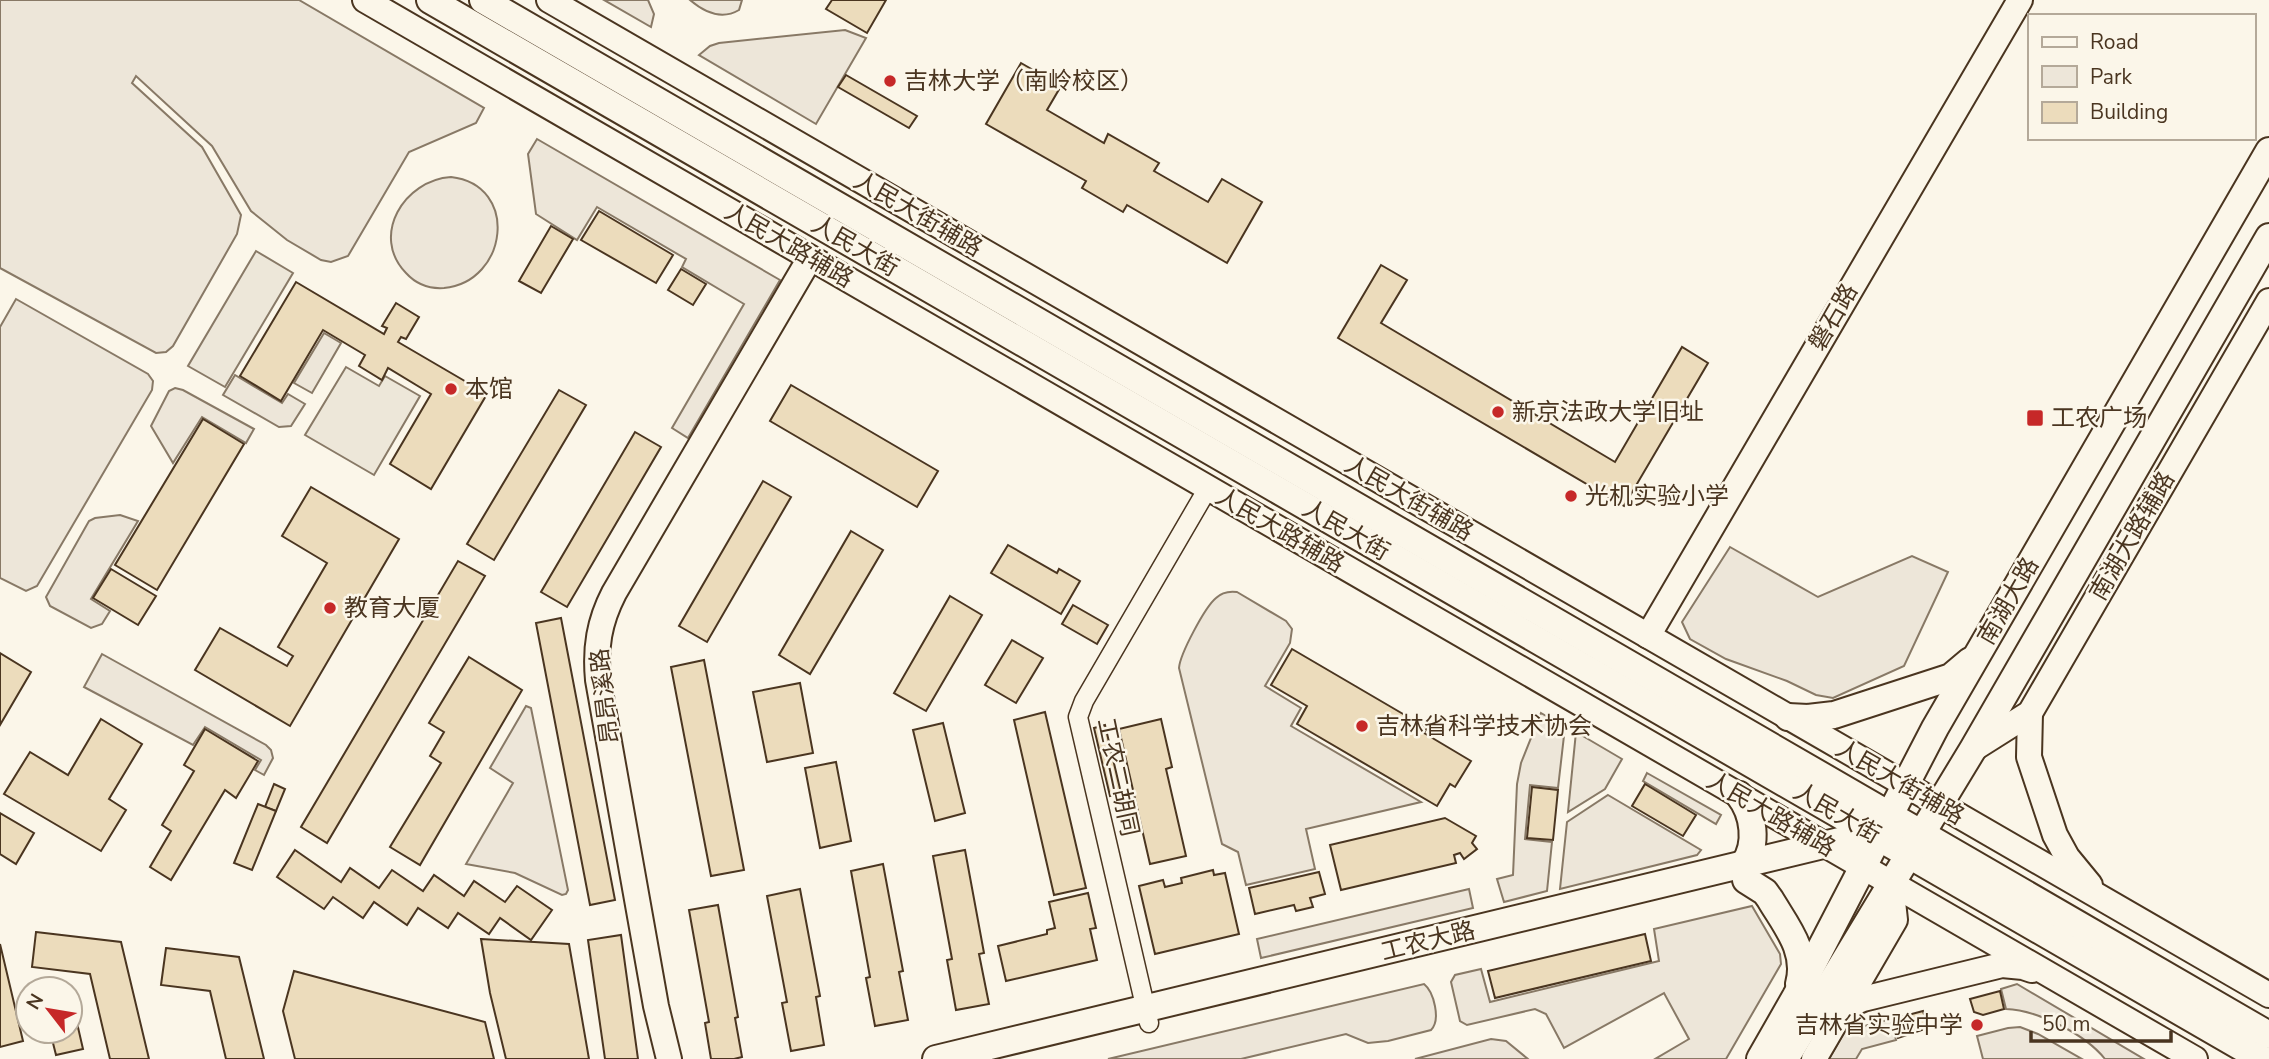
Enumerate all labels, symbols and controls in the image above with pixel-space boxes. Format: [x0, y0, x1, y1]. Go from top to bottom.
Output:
legend [2028, 14, 2255, 140]
text: Road [2090, 28, 2139, 56]
text: Park [2090, 63, 2132, 91]
place label: 吉林大学（南岭校区） [904, 65, 1144, 97]
marker: 吉林大学（南岭校区） [882, 73, 898, 89]
text: Building [2090, 98, 2168, 126]
street label: 人民大街辅路 [848, 166, 988, 262]
street label: 人民大路辅路 [719, 195, 859, 295]
street label: 人民大街 [806, 210, 904, 282]
street label: 磐石路 [1801, 278, 1865, 356]
place label: 本馆 [465, 373, 513, 405]
marker: 本馆 [443, 381, 459, 397]
place label: 新京法政大学旧址 [1512, 396, 1704, 428]
place label: 工农广场 [2051, 402, 2147, 434]
marker: 新京法政大学旧址 [1490, 404, 1506, 420]
marker: 工农广场 [2025, 408, 2045, 428]
street label: 人民大街辅路 [1339, 450, 1479, 546]
street label: 南湖大路辅路 [2082, 466, 2182, 606]
street label: 人民大路辅路 [1210, 480, 1350, 580]
place label: 光机实验小学 [1585, 480, 1729, 512]
marker: 光机实验小学 [1563, 488, 1579, 504]
street label: 人民大街 [1297, 494, 1395, 566]
street label: 南湖大路 [1970, 551, 2046, 651]
place label: 教育大厦 [344, 592, 440, 624]
marker: 教育大厦 [322, 600, 338, 616]
street label: 昂昂溪路 [583, 646, 627, 746]
place label: 吉林省科学技术协会 [1376, 710, 1592, 742]
street label: 工农二胡同 [1090, 715, 1146, 839]
marker: 吉林省科学技术协会 [1354, 718, 1370, 734]
street label: 人民大街辅路 [1830, 734, 1970, 830]
street label: 人民大路辅路 [1701, 764, 1841, 864]
street label: 人民大街 [1788, 777, 1886, 849]
street label: 工农大路 [1378, 914, 1478, 968]
north arrow [14, 975, 84, 1045]
text: N [20, 989, 50, 1015]
scale bar [2031, 1000, 2171, 1044]
place label: 吉林省实验中学 [1795, 1009, 1963, 1041]
text: 50 m [2042, 1010, 2091, 1038]
marker: 吉林省实验中学 [1969, 1017, 1985, 1033]

